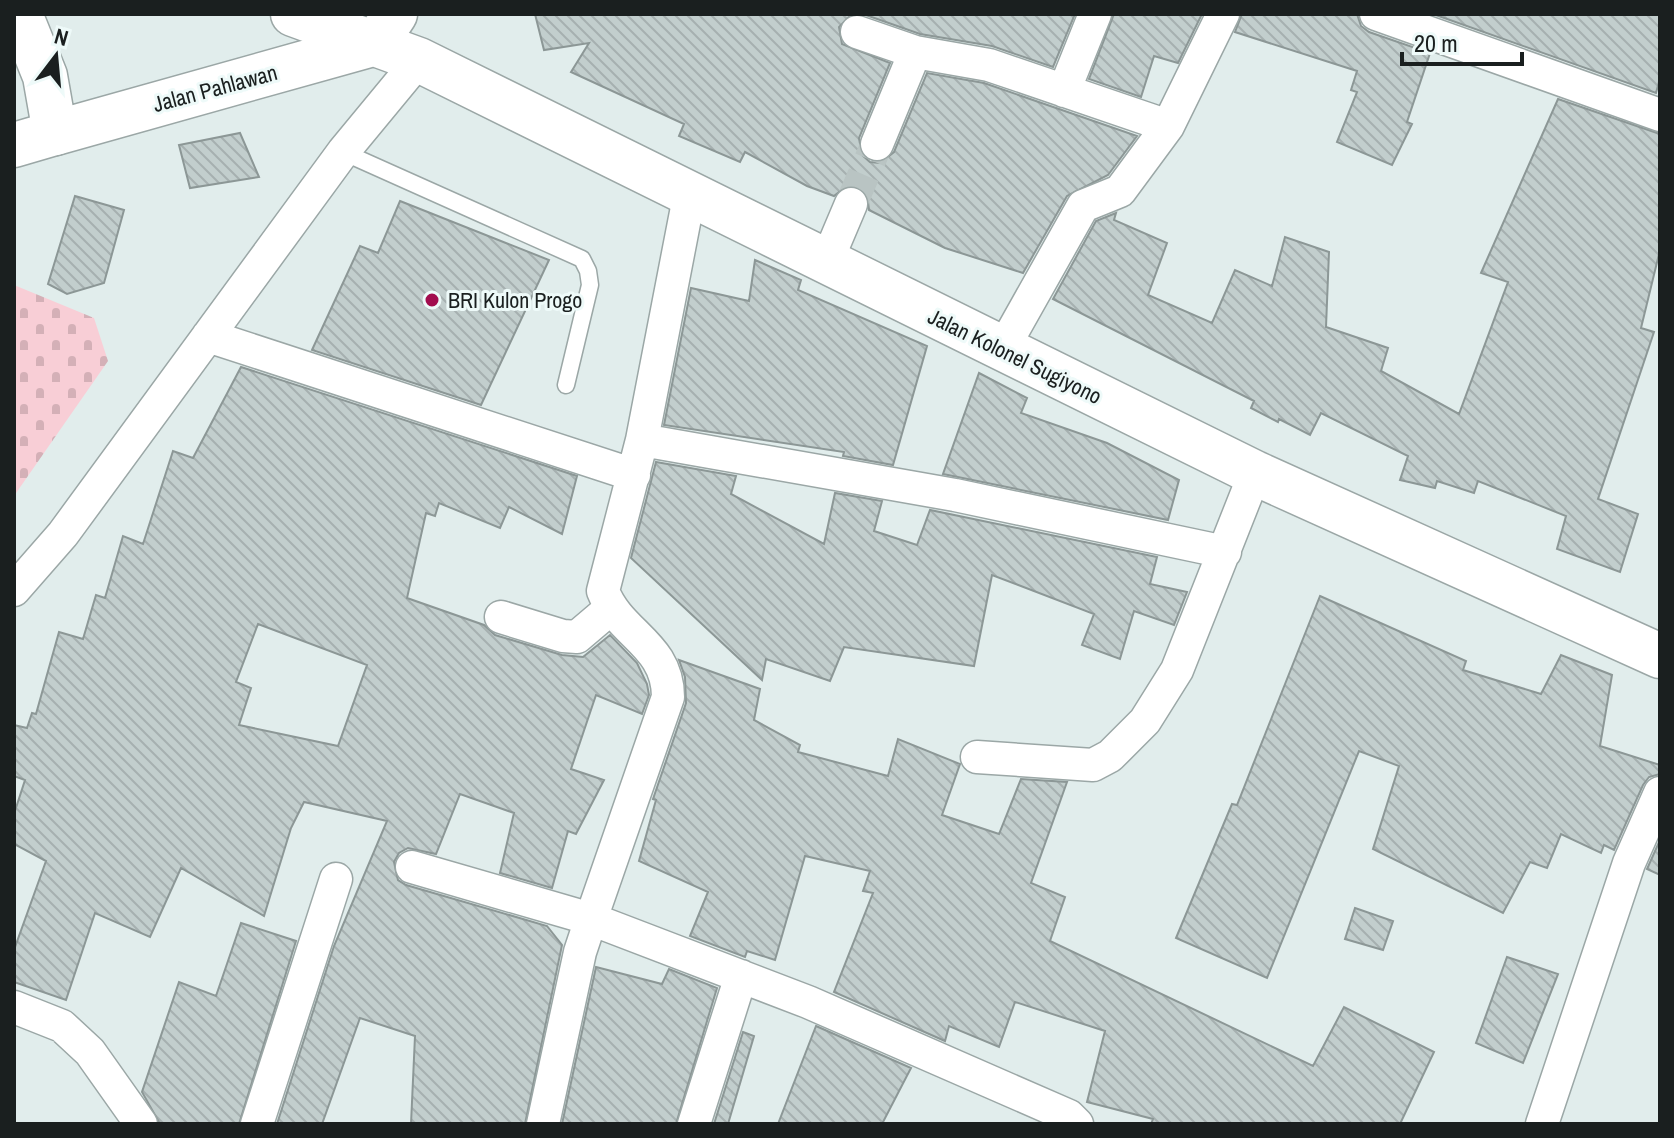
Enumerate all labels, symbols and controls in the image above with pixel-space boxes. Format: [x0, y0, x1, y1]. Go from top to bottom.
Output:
north arrow [16, 16, 96, 96]
scale bar [1402, 16, 1522, 66]
text: N [51, 21, 72, 53]
text: 20 m [1414, 27, 1458, 59]
street label: Jalan Pahlawan [150, 57, 280, 119]
place label: BRI Kulon Progo [448, 285, 582, 315]
marker: BRI Kulon Progo [423, 291, 441, 309]
street label: Jalan Kolonel Sugiyono [923, 301, 1107, 411]

